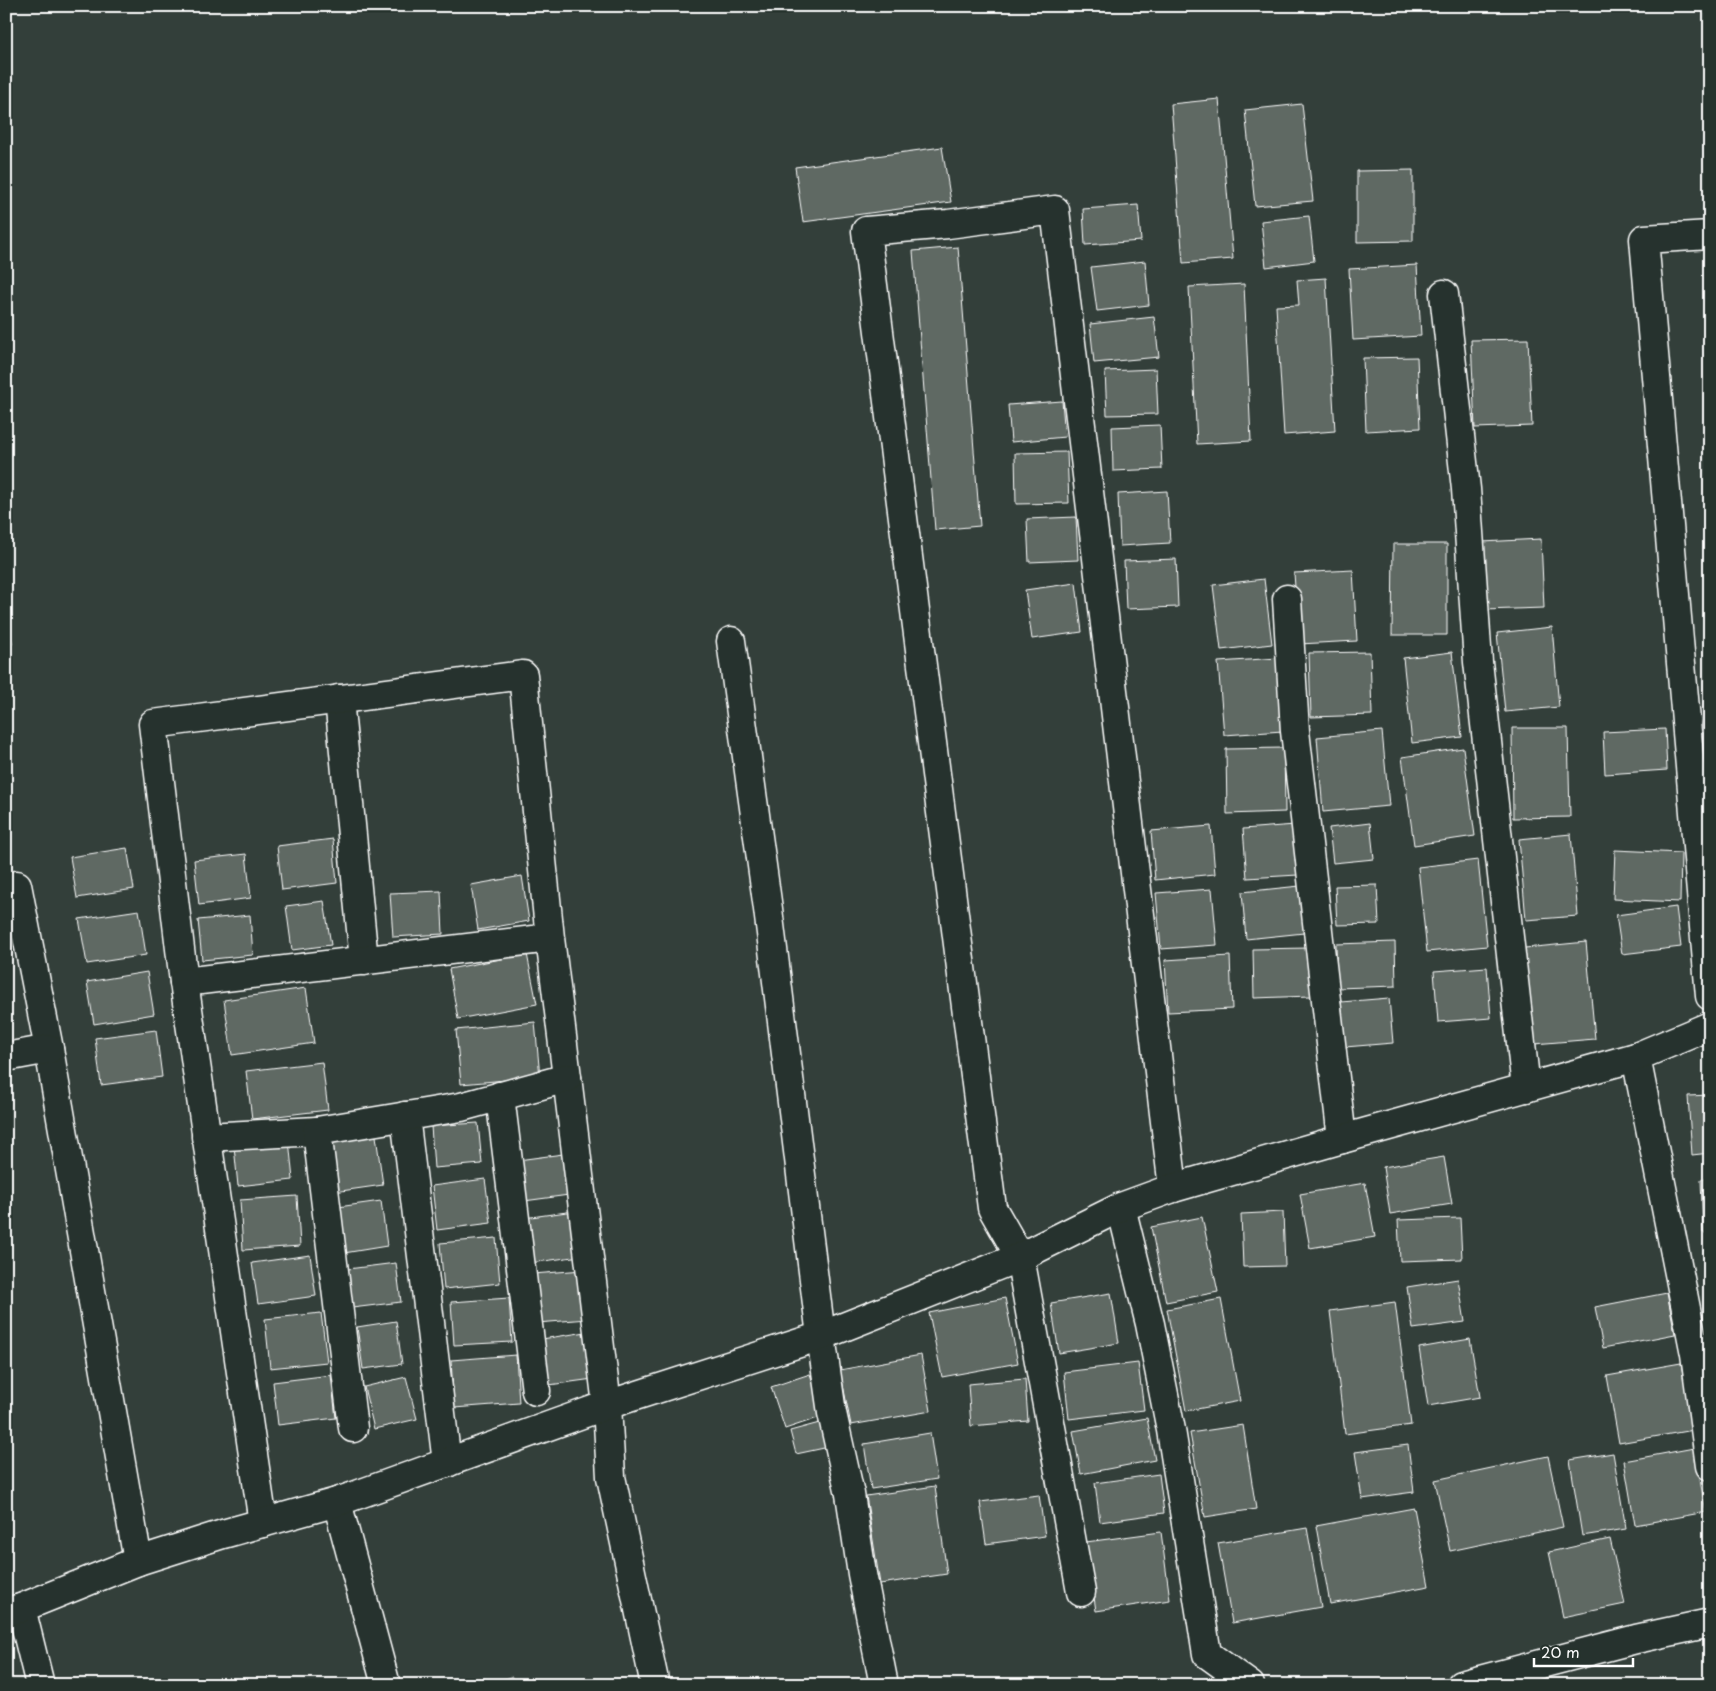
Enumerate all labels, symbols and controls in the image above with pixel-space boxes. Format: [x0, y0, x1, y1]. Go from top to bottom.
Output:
scale bar [1534, 1636, 1632, 1668]
text: 20 m [1541, 1640, 1580, 1663]

